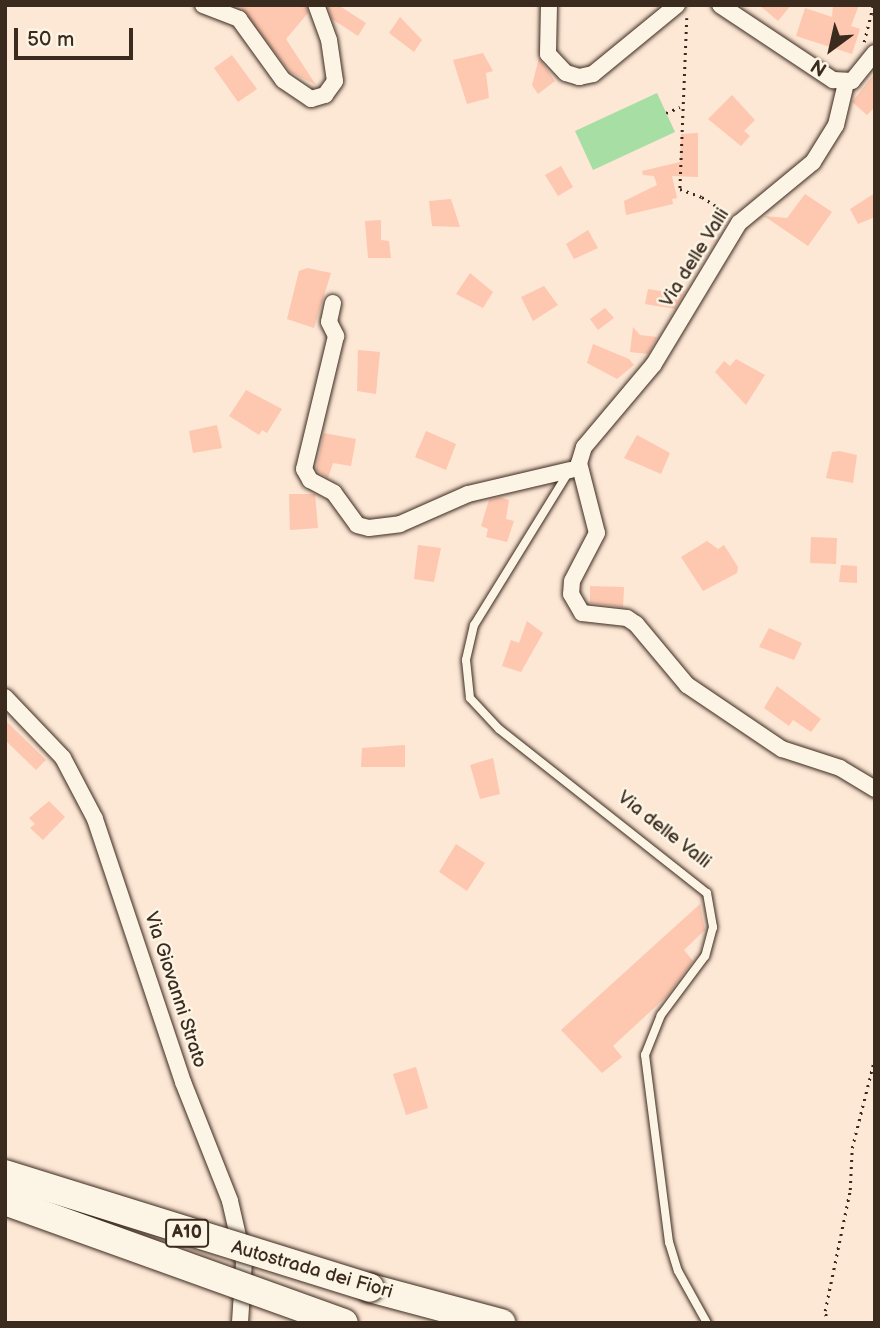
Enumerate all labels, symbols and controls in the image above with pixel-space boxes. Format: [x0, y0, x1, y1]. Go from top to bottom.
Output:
scale bar [18, 14, 136, 58]
north arrow [796, 14, 866, 84]
text: 50 m [27, 27, 74, 52]
text: N [807, 53, 832, 81]
street label: Via delle Valli [655, 204, 735, 312]
street label: Via delle Valli [612, 786, 716, 874]
street label: Via Giovanni Strato [139, 909, 211, 1071]
road number: A10 [164, 1218, 210, 1248]
street label: Autostrada dei Fiori [229, 1236, 395, 1304]

